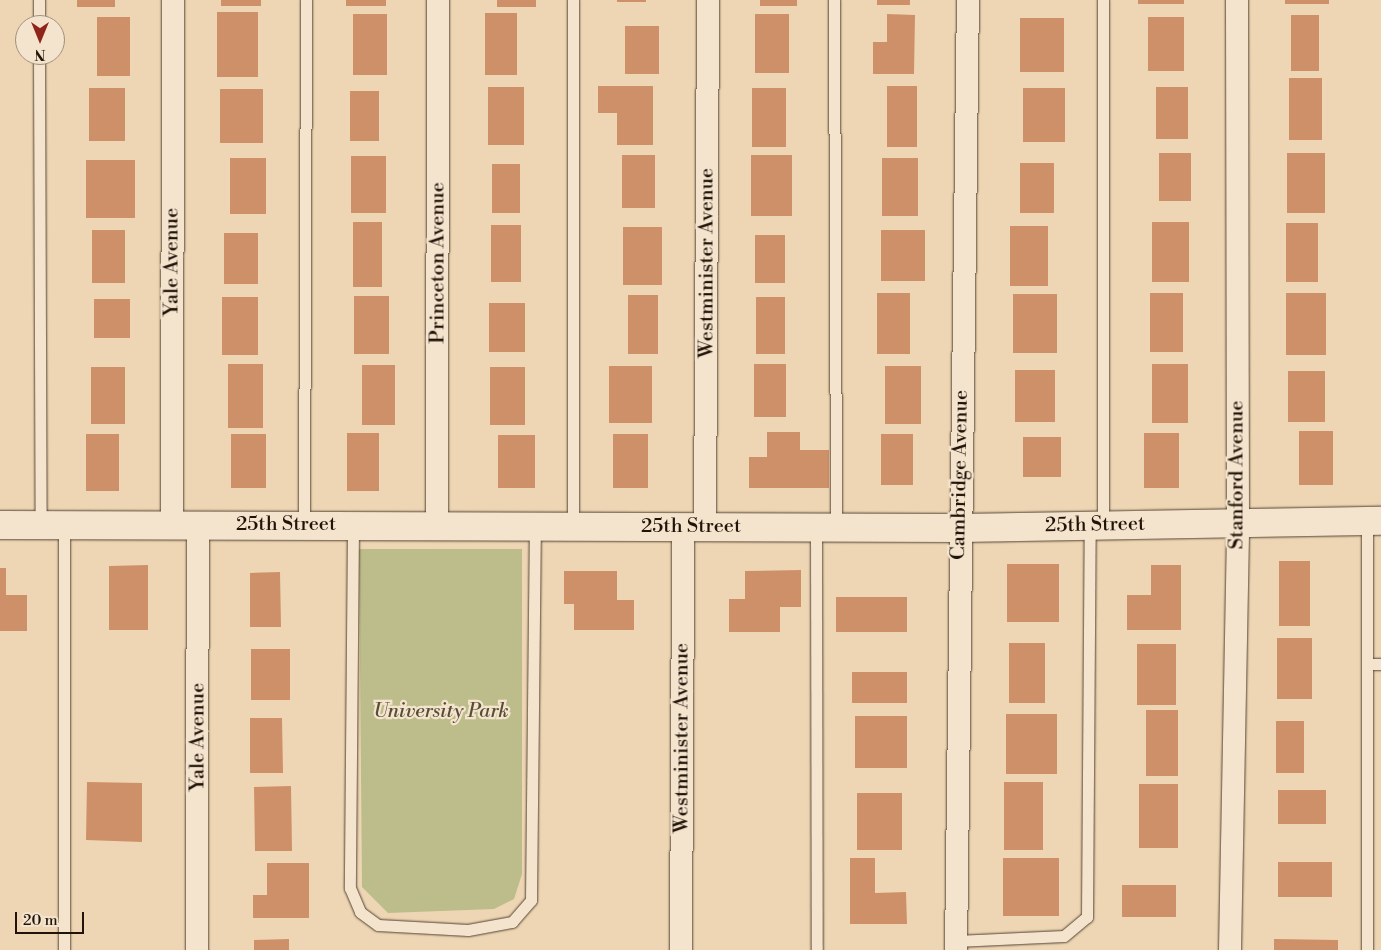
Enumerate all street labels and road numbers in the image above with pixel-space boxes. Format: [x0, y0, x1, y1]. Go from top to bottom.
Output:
street label: Westminister Avenue [695, 168, 719, 358]
street label: Princeton Avenue [426, 182, 450, 344]
street label: Yale Avenue [160, 208, 184, 316]
street label: Cambridge Avenue [947, 390, 973, 560]
street label: Stanford Avenue [1225, 401, 1249, 549]
street label: 25th Street [236, 512, 336, 536]
street label: 25th Street [1045, 512, 1145, 538]
street label: 25th Street [641, 514, 741, 538]
street label: Westminister Avenue [670, 643, 694, 833]
street label: Yale Avenue [186, 683, 210, 791]

